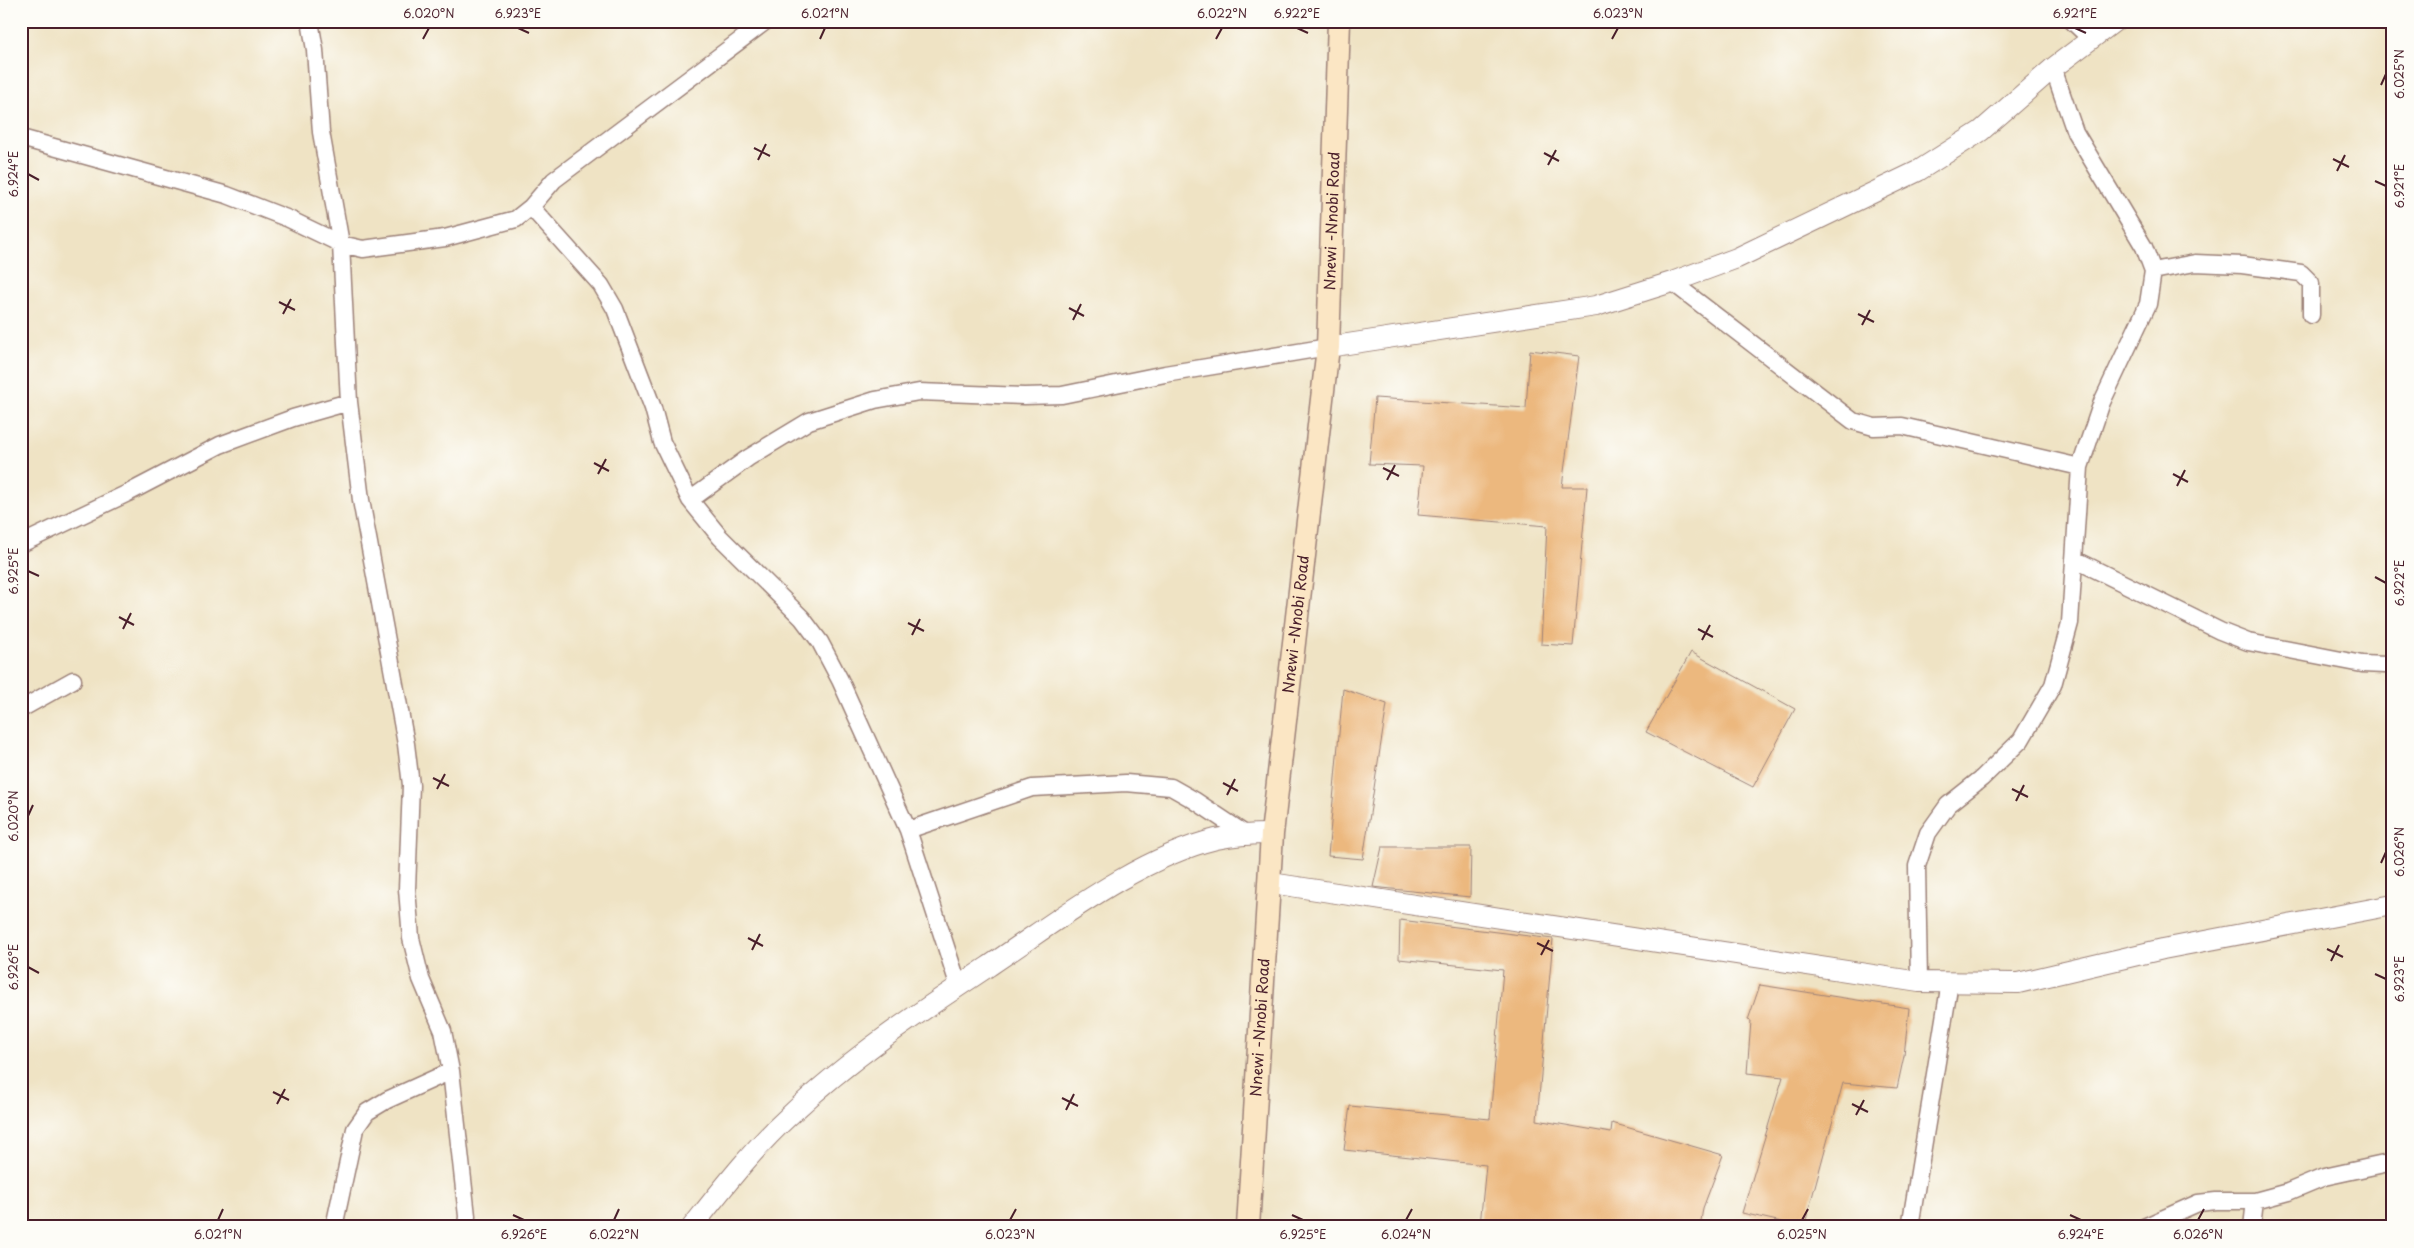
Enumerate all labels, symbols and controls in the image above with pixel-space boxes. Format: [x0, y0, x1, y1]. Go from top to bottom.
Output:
text: 6.020°N [403, 4, 455, 22]
text: 6.923°E [495, 4, 541, 22]
text: 6.021°N [801, 4, 849, 22]
text: 6.022°N [1197, 4, 1247, 22]
text: 6.922°E [1274, 4, 1320, 22]
text: 6.023°N [1593, 4, 1643, 22]
text: 6.921°E [2053, 4, 2097, 22]
text: 6.025°N [2390, 49, 2408, 99]
text: 6.924°E [4, 151, 22, 197]
street label: Nnewi -Nnobi Road [1317, 151, 1345, 291]
text: 6.921°E [2390, 164, 2408, 208]
text: 6.925°E [4, 548, 22, 594]
street label: Nnewi -Nnobi Road [1275, 554, 1314, 694]
text: 6.922°E [2390, 560, 2408, 606]
text: 6.020°N [4, 790, 22, 842]
text: 6.026°N [2390, 827, 2408, 877]
text: 6.926°E [4, 944, 22, 990]
text: 6.923°E [2390, 956, 2408, 1002]
street label: Nnewi -Nnobi Road [1243, 957, 1274, 1097]
text: 6.021°N [194, 1225, 242, 1243]
text: 6.926°E [501, 1225, 547, 1243]
text: 6.022°N [589, 1225, 639, 1243]
text: 6.023°N [985, 1225, 1035, 1243]
text: 6.925°E [1280, 1225, 1326, 1243]
text: 6.024°N [1381, 1225, 1431, 1243]
text: 6.025°N [1777, 1225, 1827, 1243]
text: 6.924°E [2058, 1225, 2104, 1243]
text: 6.026°N [2173, 1225, 2223, 1243]

